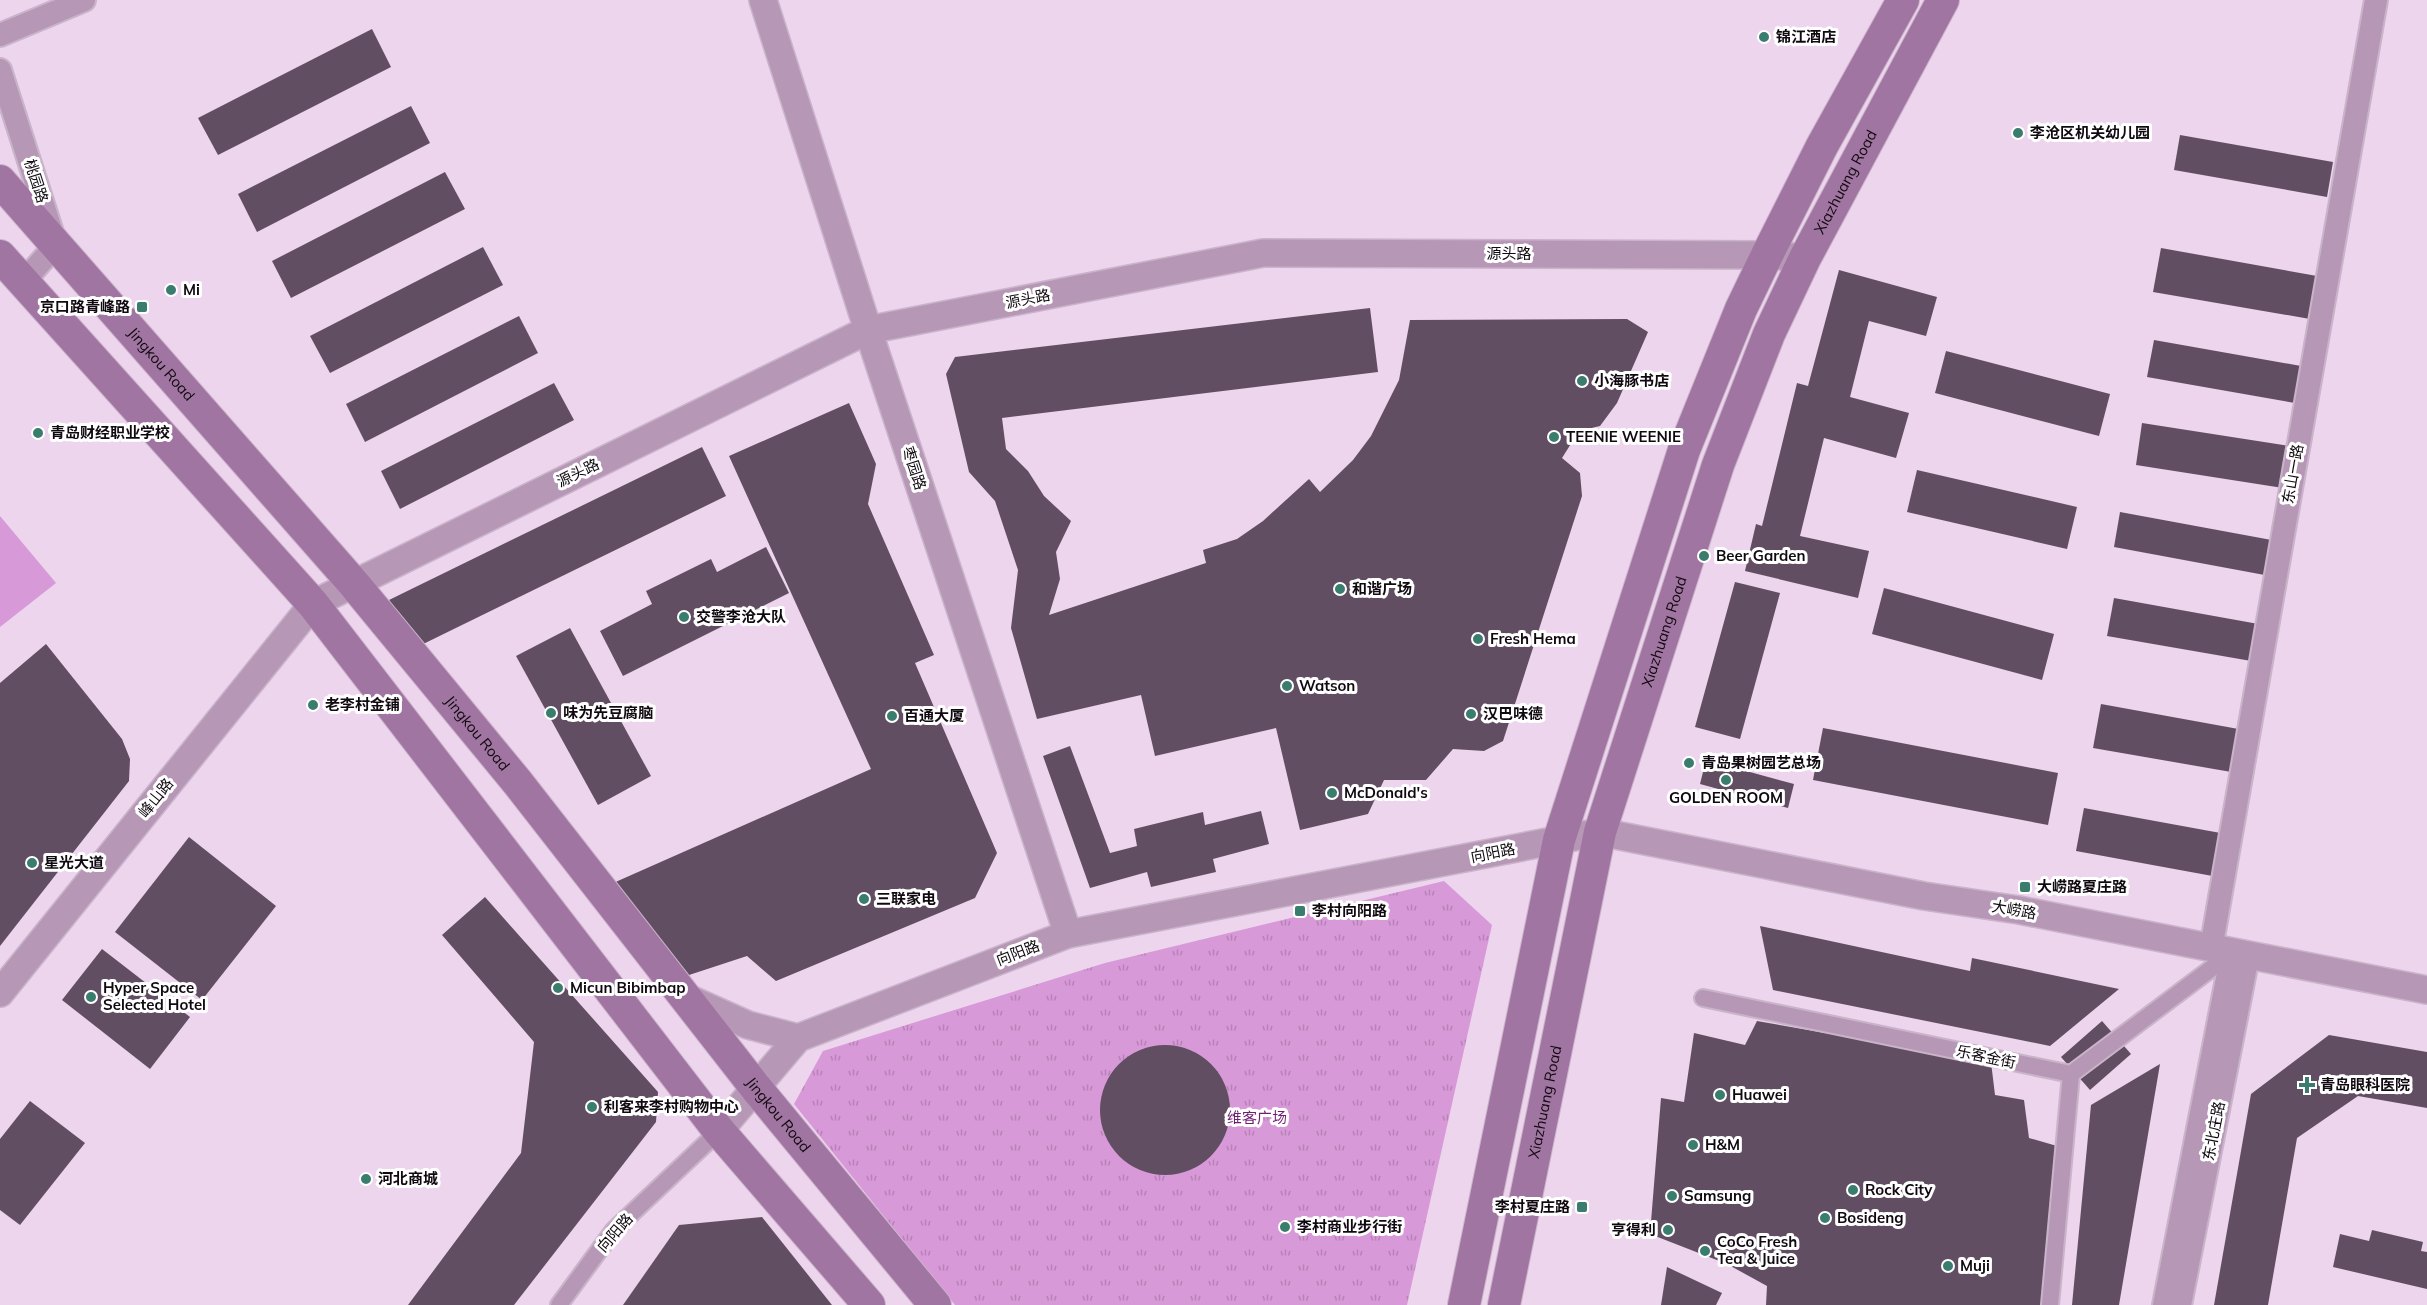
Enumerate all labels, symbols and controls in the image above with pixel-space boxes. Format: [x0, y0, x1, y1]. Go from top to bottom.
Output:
place label: 锦江酒店 [1776, 27, 1836, 46]
marker: 锦江酒店 [1757, 30, 1771, 44]
place label: 李沧区机关幼儿园 [2030, 123, 2150, 142]
street label: Xiazhuang Road [1810, 126, 1881, 237]
marker: 李沧区机关幼儿园 [2011, 126, 2025, 140]
street label: 桃园路 [20, 157, 52, 205]
street label: 源头路 [1486, 244, 1532, 263]
place label: Mi [183, 280, 200, 299]
marker: Mi [164, 283, 178, 297]
street label: 源头路 [1004, 285, 1052, 312]
place label: 京口路青峰路 [40, 297, 130, 316]
marker: 京口路青峰路 [135, 300, 149, 314]
street label: Jingkou Road [124, 323, 199, 405]
place label: 小海豚书店 [1594, 371, 1669, 390]
marker: 小海豚书店 [1575, 374, 1589, 388]
place label: 青岛财经职业学校 [50, 423, 170, 442]
marker: 青岛财经职业学校 [31, 426, 45, 440]
place label: TEENIE WEENIE [1566, 427, 1681, 446]
marker: TEENIE WEENIE [1547, 430, 1561, 444]
street label: 东山一路 [2278, 443, 2307, 505]
street label: 枣园路 [898, 444, 930, 492]
street label: 源头路 [553, 454, 602, 491]
place label: Beer Garden [1716, 546, 1806, 565]
marker: Beer Garden [1697, 549, 1711, 563]
street label: Xiazhuang Road [1637, 574, 1691, 689]
place label: 和谐广场 [1352, 579, 1412, 598]
marker: 和谐广场 [1333, 582, 1347, 596]
place label: 交警李沧大队 [696, 607, 786, 626]
marker: 交警李沧大队 [677, 610, 691, 624]
place label: Fresh Hema [1490, 629, 1576, 648]
marker: Fresh Hema [1471, 632, 1485, 646]
place label: Watson [1299, 676, 1355, 695]
marker: Watson [1280, 679, 1294, 693]
street label: Jingkou Road [441, 692, 514, 775]
place label: 老李村金铺 [325, 695, 400, 714]
marker: 老李村金铺 [306, 698, 320, 712]
place label: 味为先豆腐脑 [563, 703, 653, 722]
place label: 汉巴味德 [1483, 704, 1543, 723]
marker: 味为先豆腐脑 [544, 706, 558, 720]
place label: 百通大厦 [904, 706, 964, 725]
marker: 汉巴味德 [1464, 707, 1478, 721]
marker: 百通大厦 [885, 709, 899, 723]
place label: 青岛果树园艺总场 [1701, 753, 1821, 772]
marker: 青岛果树园艺总场 [1682, 756, 1696, 770]
marker: GOLDEN ROOM [1719, 773, 1733, 787]
street label: 峰山路 [134, 774, 177, 821]
place label: McDonald's [1344, 783, 1428, 802]
marker: McDonald's [1325, 786, 1339, 800]
place label: GOLDEN ROOM [1669, 788, 1783, 807]
street label: 向阳路 [1469, 839, 1517, 866]
place label: 星光大道 [44, 853, 104, 872]
marker: 星光大道 [25, 856, 39, 870]
place label: 大崂路夏庄路 [2037, 877, 2127, 896]
marker: 大崂路夏庄路 [2018, 880, 2032, 894]
place label: 三联家电 [876, 889, 936, 908]
marker: 三联家电 [857, 892, 871, 906]
street label: 大崂路 [1990, 896, 2038, 923]
place label: 李村向阳路 [1312, 901, 1387, 920]
marker: 李村向阳路 [1293, 904, 1307, 918]
street label: 向阳路 [993, 936, 1042, 969]
place label: Hyper Space Selected Hotel [103, 978, 206, 1014]
place label: Micun Bibimbap [570, 978, 686, 997]
marker: Micun Bibimbap [551, 981, 565, 995]
marker: Hyper Space Selected Hotel [84, 990, 98, 1004]
street label: 乐客金街 [1955, 1041, 2017, 1072]
street label: Xiazhuang Road [1524, 1044, 1565, 1160]
street label: Jingkou Road [742, 1073, 815, 1156]
place label: 青岛眼科医院 [2320, 1075, 2410, 1094]
marker: 青岛眼科医院 [2298, 1076, 2316, 1094]
place label: Huawei [1732, 1085, 1787, 1104]
marker: Huawei [1713, 1088, 1727, 1102]
place label: 利客来李村购物中心 [604, 1097, 739, 1116]
marker: 利客来李村购物中心 [585, 1100, 599, 1114]
street label: 东北庄路 [2198, 1100, 2229, 1162]
park label: 维客广场 [1227, 1108, 1287, 1127]
place label: H&M [1705, 1135, 1740, 1154]
marker: H&M [1686, 1138, 1700, 1152]
place label: 河北商城 [378, 1169, 438, 1188]
marker: 河北商城 [359, 1172, 373, 1186]
place label: Rock City [1865, 1180, 1933, 1199]
marker: Rock City [1846, 1183, 1860, 1197]
place label: Samsung [1684, 1186, 1751, 1205]
marker: Samsung [1665, 1189, 1679, 1203]
place label: 李村夏庄路 [1495, 1197, 1570, 1216]
marker: 李村夏庄路 [1575, 1200, 1589, 1214]
place label: Bosideng [1837, 1208, 1904, 1227]
street label: 向阳路 [593, 1209, 637, 1256]
marker: Bosideng [1818, 1211, 1832, 1225]
place label: 李村商业步行街 [1297, 1217, 1402, 1236]
marker: 李村商业步行街 [1278, 1220, 1292, 1234]
place label: 亨得利 [1611, 1220, 1656, 1239]
marker: 亨得利 [1661, 1223, 1675, 1237]
place label: CoCo Fresh Tea & Juice [1717, 1232, 1797, 1268]
marker: CoCo Fresh Tea & Juice [1698, 1244, 1712, 1258]
place label: Muji [1960, 1256, 1990, 1275]
marker: Muji [1941, 1259, 1955, 1273]

